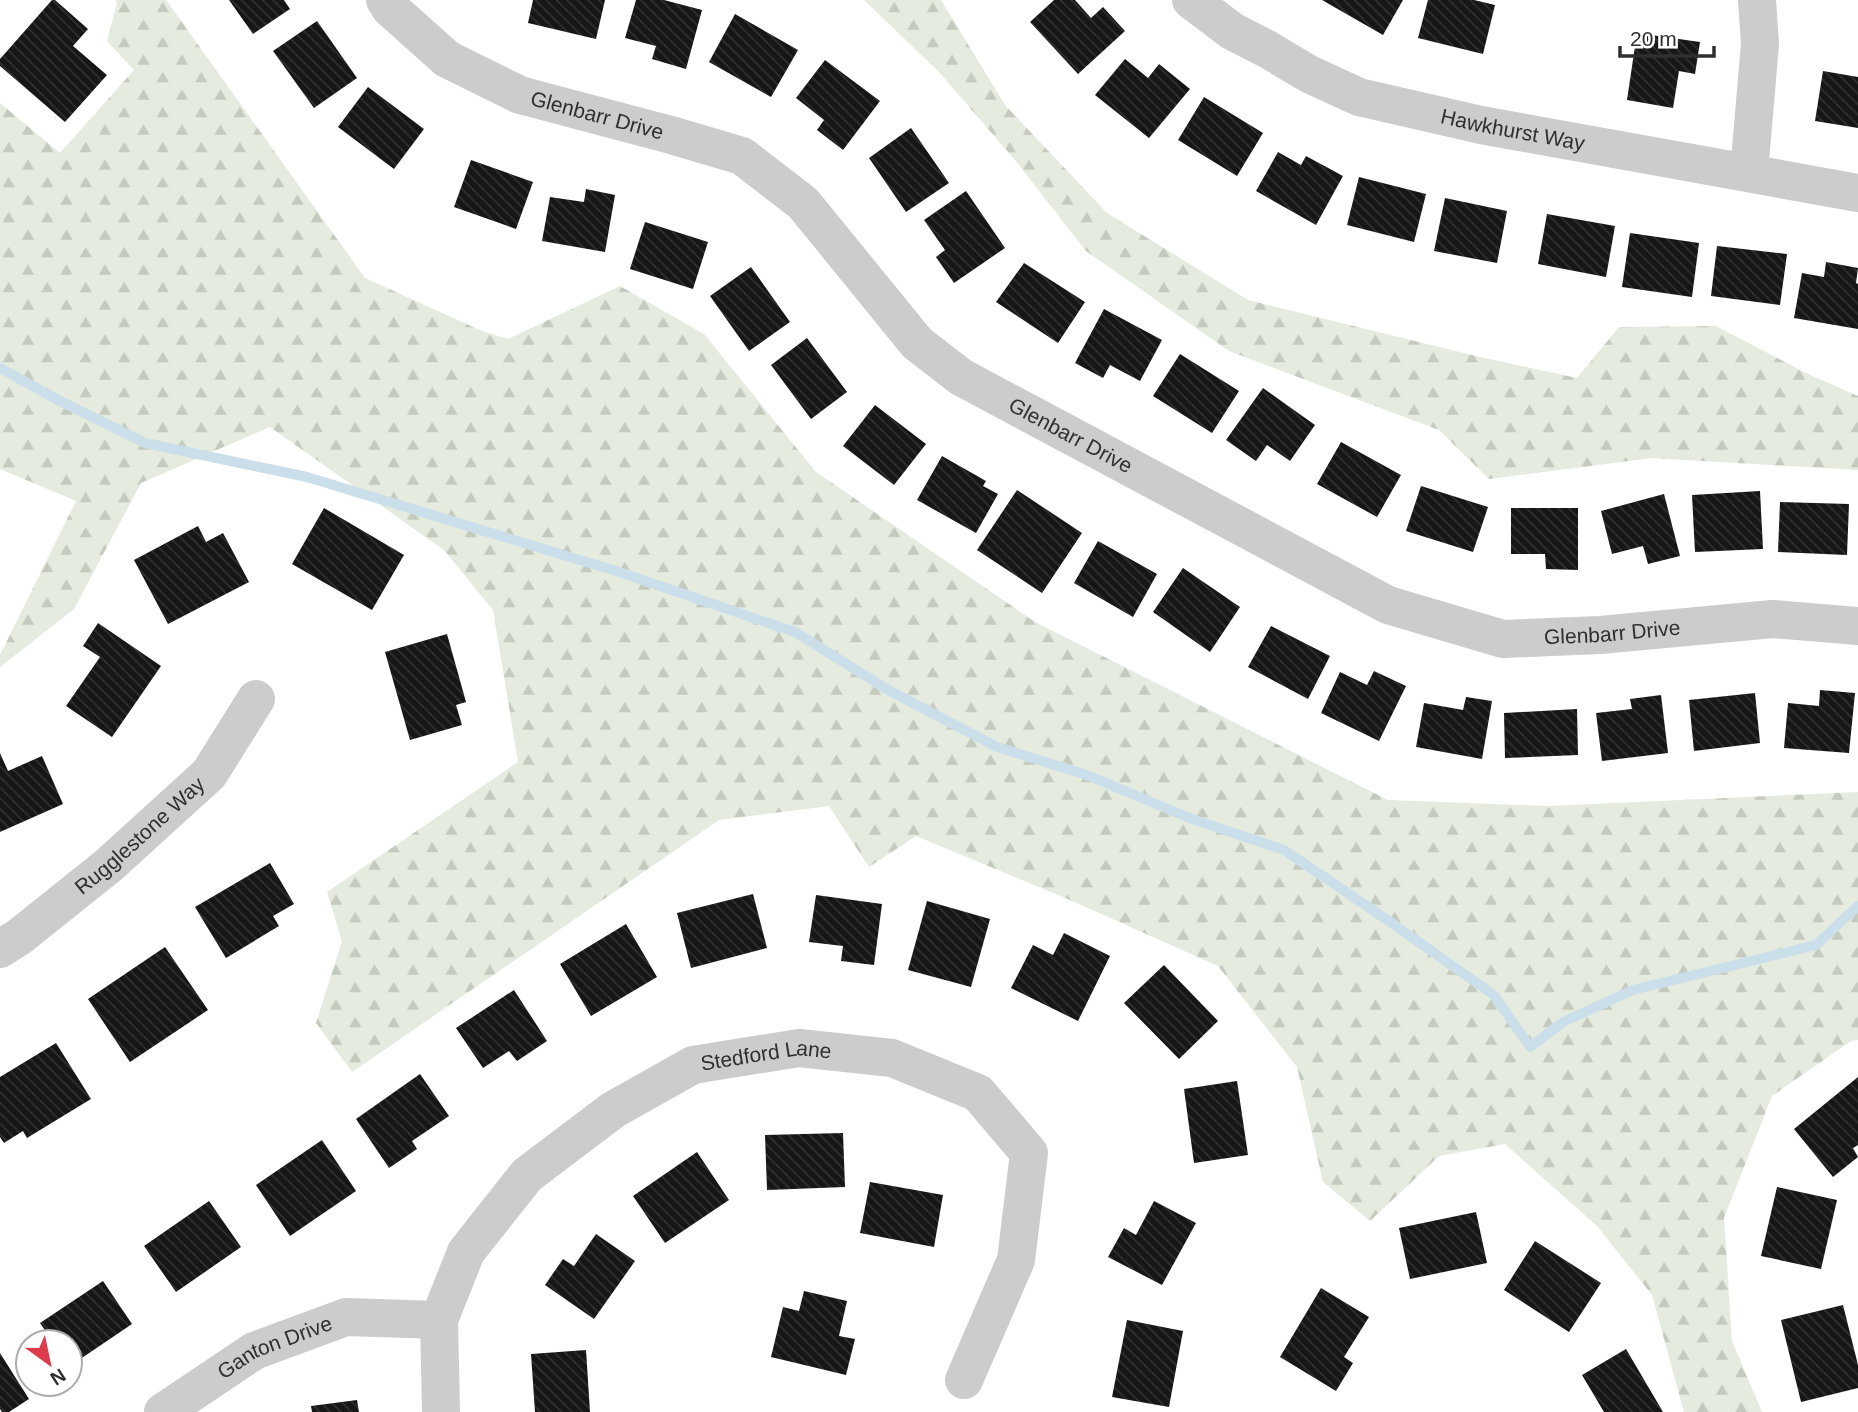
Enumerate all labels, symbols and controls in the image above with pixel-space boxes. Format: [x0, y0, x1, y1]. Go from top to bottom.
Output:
scale bar [1620, 14, 1714, 58]
text: 20 m [1630, 27, 1677, 50]
street label: Glenbarr Drive [528, 86, 666, 144]
street label: Hawkhurst Way [1439, 104, 1587, 155]
street label: Glenbarr Drive [1005, 393, 1137, 477]
street label: Glenbarr Drive [1543, 616, 1681, 648]
street label: Rugglestone Way [70, 772, 209, 899]
street label: Stedford Lane [699, 1036, 833, 1075]
street label: Ganton Drive [213, 1311, 335, 1383]
north arrow [14, 1328, 84, 1398]
text: N [47, 1364, 69, 1389]

